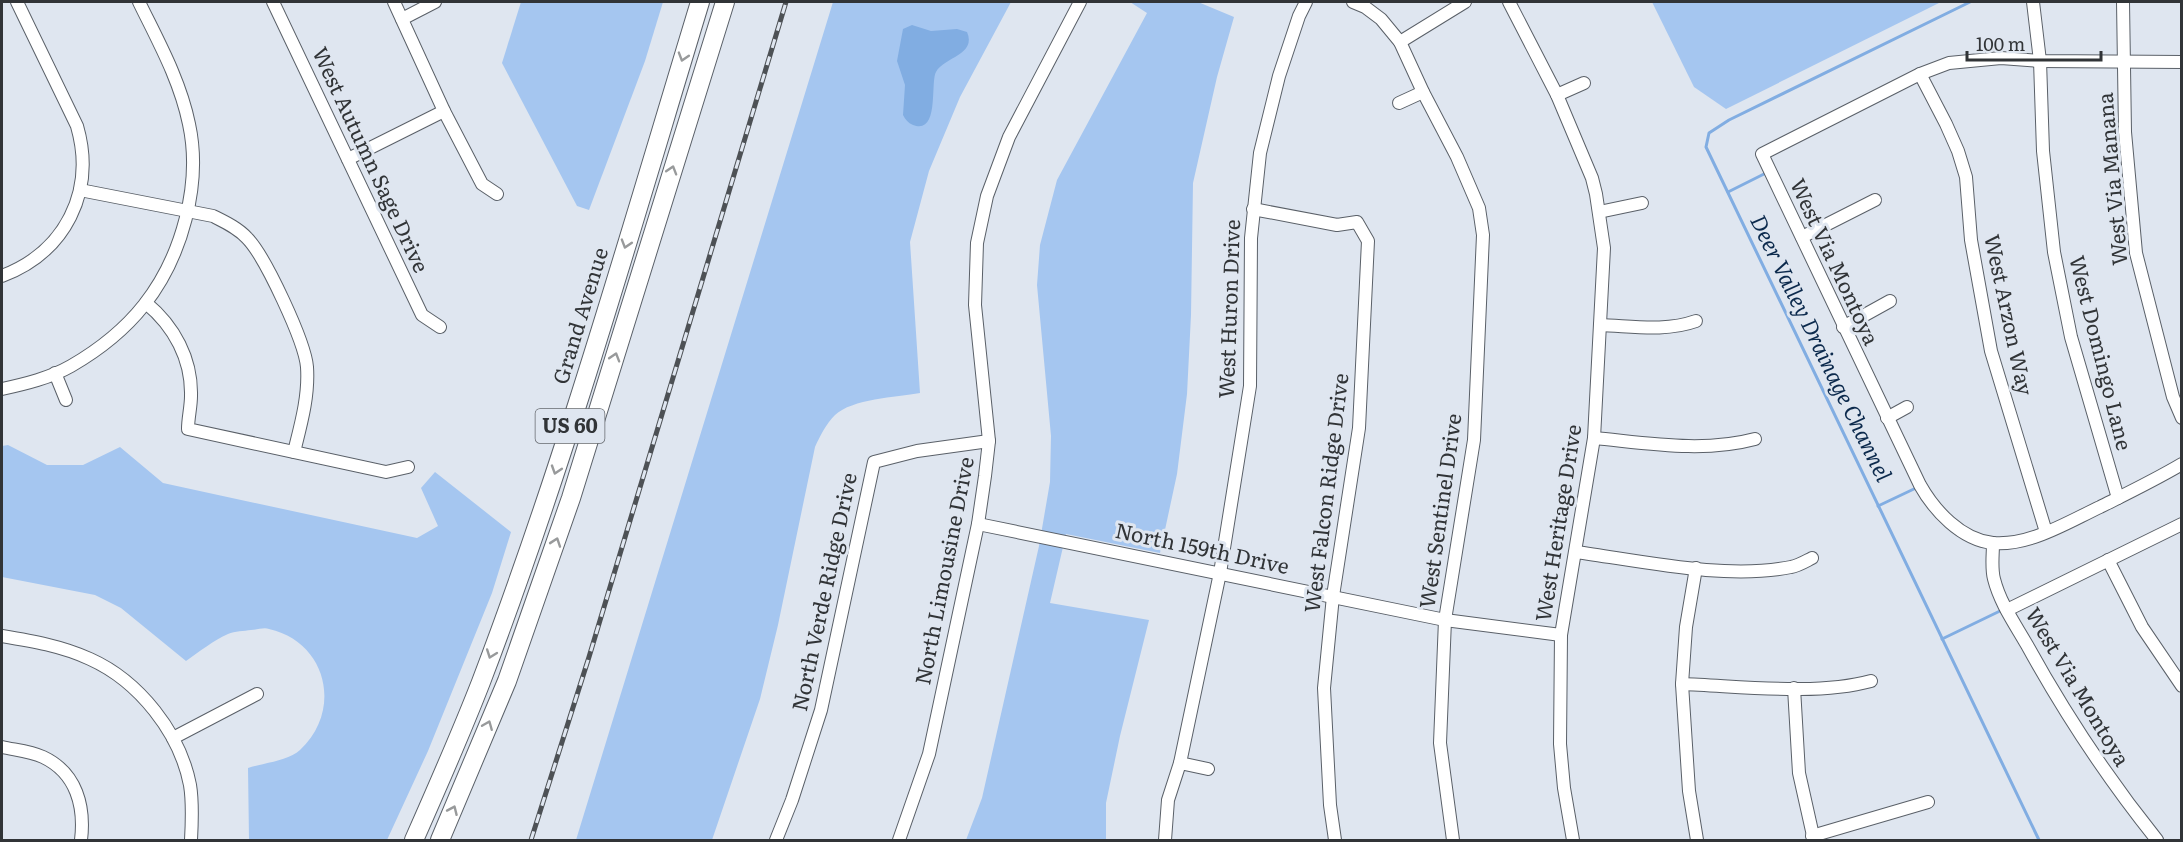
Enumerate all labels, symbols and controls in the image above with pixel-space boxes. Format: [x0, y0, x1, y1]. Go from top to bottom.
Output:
scale bar [1967, 24, 2100, 62]
text: 100 m [1976, 30, 2025, 57]
street label: West Autumn Sage Drive [306, 41, 438, 277]
one-way arrow [678, 52, 690, 62]
street label: West Via Manana [2087, 91, 2134, 267]
one-way arrow [665, 165, 678, 176]
street label: West Via Montoya [1784, 172, 1889, 350]
water label: Deer Valley Drainage Channel [1743, 208, 1902, 487]
street label: West Huron Drive [1209, 219, 1246, 399]
street label: West Arzon Way [1978, 231, 2043, 399]
one-way arrow [621, 238, 633, 249]
street label: Grand Avenue [543, 243, 614, 387]
street label: West Domingo Lane [2063, 252, 2142, 453]
one-way arrow [608, 352, 620, 363]
street label: West Falcon Ridge Drive [1294, 371, 1355, 614]
road number: US 60 [536, 409, 604, 443]
street label: West Sentinel Drive [1410, 411, 1468, 610]
street label: West Heritage Drive [1526, 422, 1587, 623]
street label: North Limousine Drive [905, 454, 980, 687]
one-way arrow [550, 464, 563, 475]
street label: North Verde Ridge Drive [782, 469, 863, 714]
street label: North 159th Drive [1113, 513, 1292, 580]
one-way arrow [549, 538, 561, 548]
street label: West Via Montoya [2019, 600, 2139, 772]
one-way arrow [486, 649, 499, 659]
one-way arrow [481, 721, 494, 731]
one-way arrow [446, 805, 458, 816]

